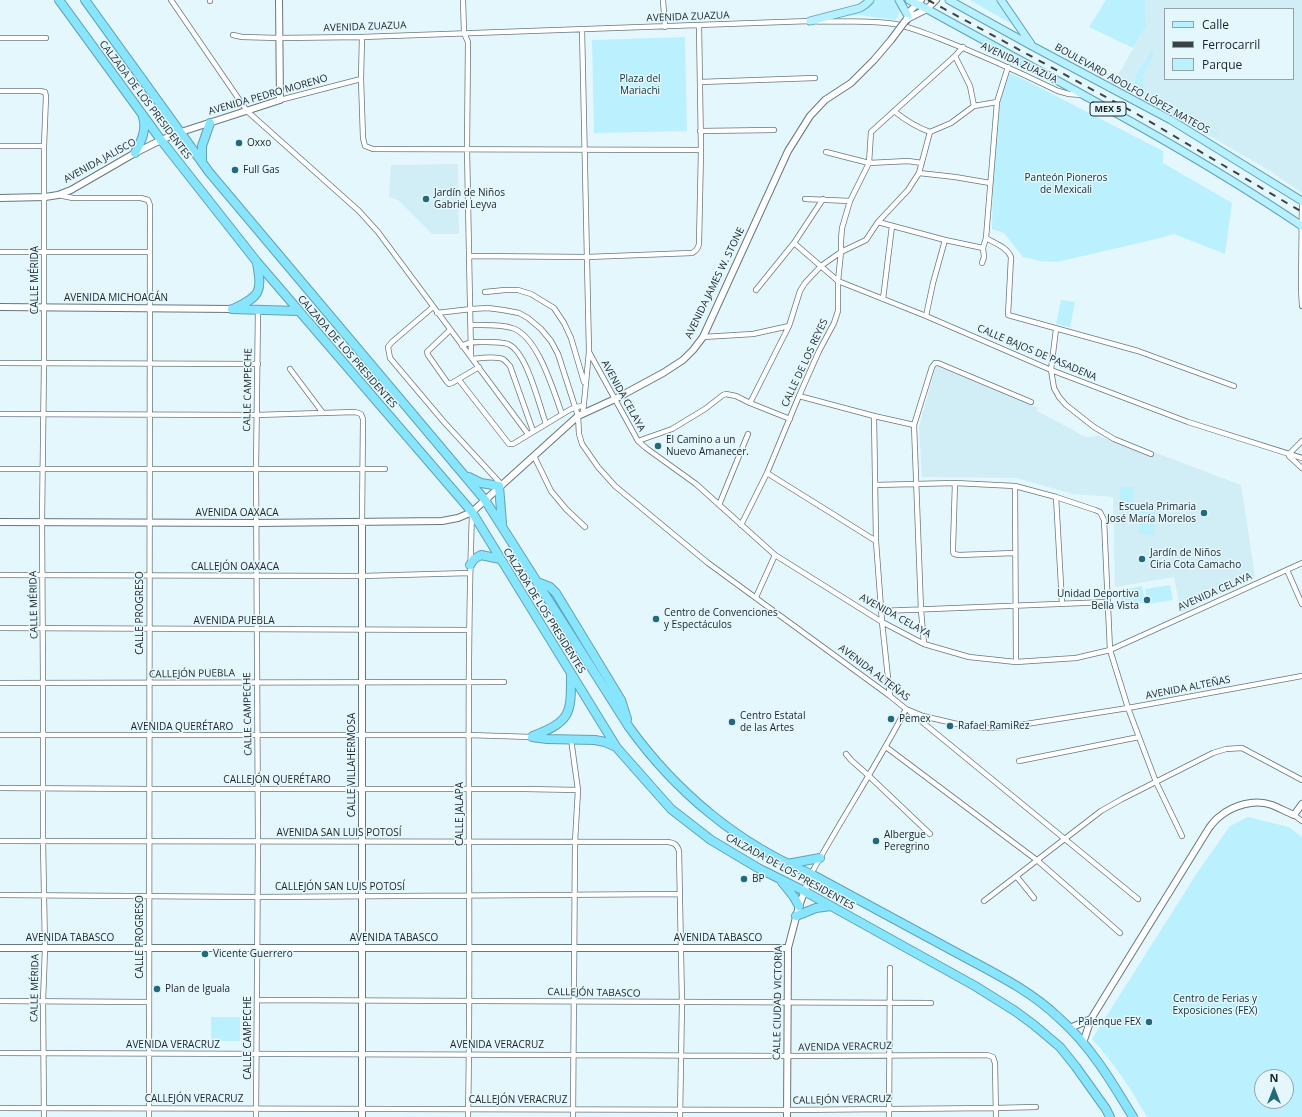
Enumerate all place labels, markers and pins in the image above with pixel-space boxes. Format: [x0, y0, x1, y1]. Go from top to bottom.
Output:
place label: Oxxo [247, 137, 271, 149]
marker: Oxxo [234, 138, 244, 148]
place label: Full Gas [243, 164, 280, 176]
marker: Full Gas [230, 165, 240, 175]
place label: Jardín de Niños Gabriel Leyva [434, 187, 505, 210]
marker: Jardín de Niños Gabriel Leyva [421, 194, 431, 204]
place label: El Camino a un Nuevo Amanecer. [666, 434, 749, 458]
marker: El Camino a un Nuevo Amanecer. [653, 441, 663, 451]
place label: Escuela Primaria José María Morelos [1107, 501, 1196, 524]
marker: Escuela Primaria José María Morelos [1199, 508, 1209, 518]
place label: Jardín de Niños Ciria Cota Camacho [1150, 547, 1241, 570]
marker: Jardín de Niños Ciria Cota Camacho [1137, 554, 1147, 564]
place label: Unidad Deportiva Bella Vista [1057, 588, 1139, 612]
marker: Unidad Deportiva Bella Vista [1142, 595, 1152, 605]
place label: Centro de Convenciones y Espectáculos [664, 607, 778, 630]
marker: Centro de Convenciones y Espectáculos [651, 614, 661, 624]
place label: Centro Estatal de las Artes [740, 710, 805, 734]
place label: Pemex [899, 713, 931, 725]
marker: Pemex [886, 714, 896, 724]
marker: Centro Estatal de las Artes [727, 717, 737, 727]
place label: Rafael RamiRez [958, 720, 1029, 732]
marker: Rafael RamiRez [945, 721, 955, 731]
place label: Albergue Peregrino [884, 829, 930, 852]
marker: Albergue Peregrino [871, 836, 881, 846]
place label: BP [752, 873, 764, 885]
marker: BP [739, 874, 749, 884]
place label: Vicente Guerrero [213, 948, 293, 960]
marker: Vicente Guerrero [200, 949, 210, 959]
place label: Plan de Iguala [165, 983, 230, 995]
marker: Plan de Iguala [152, 984, 162, 994]
place label: Palenque FEX [1078, 1016, 1141, 1028]
marker: Palenque FEX [1144, 1017, 1154, 1027]

